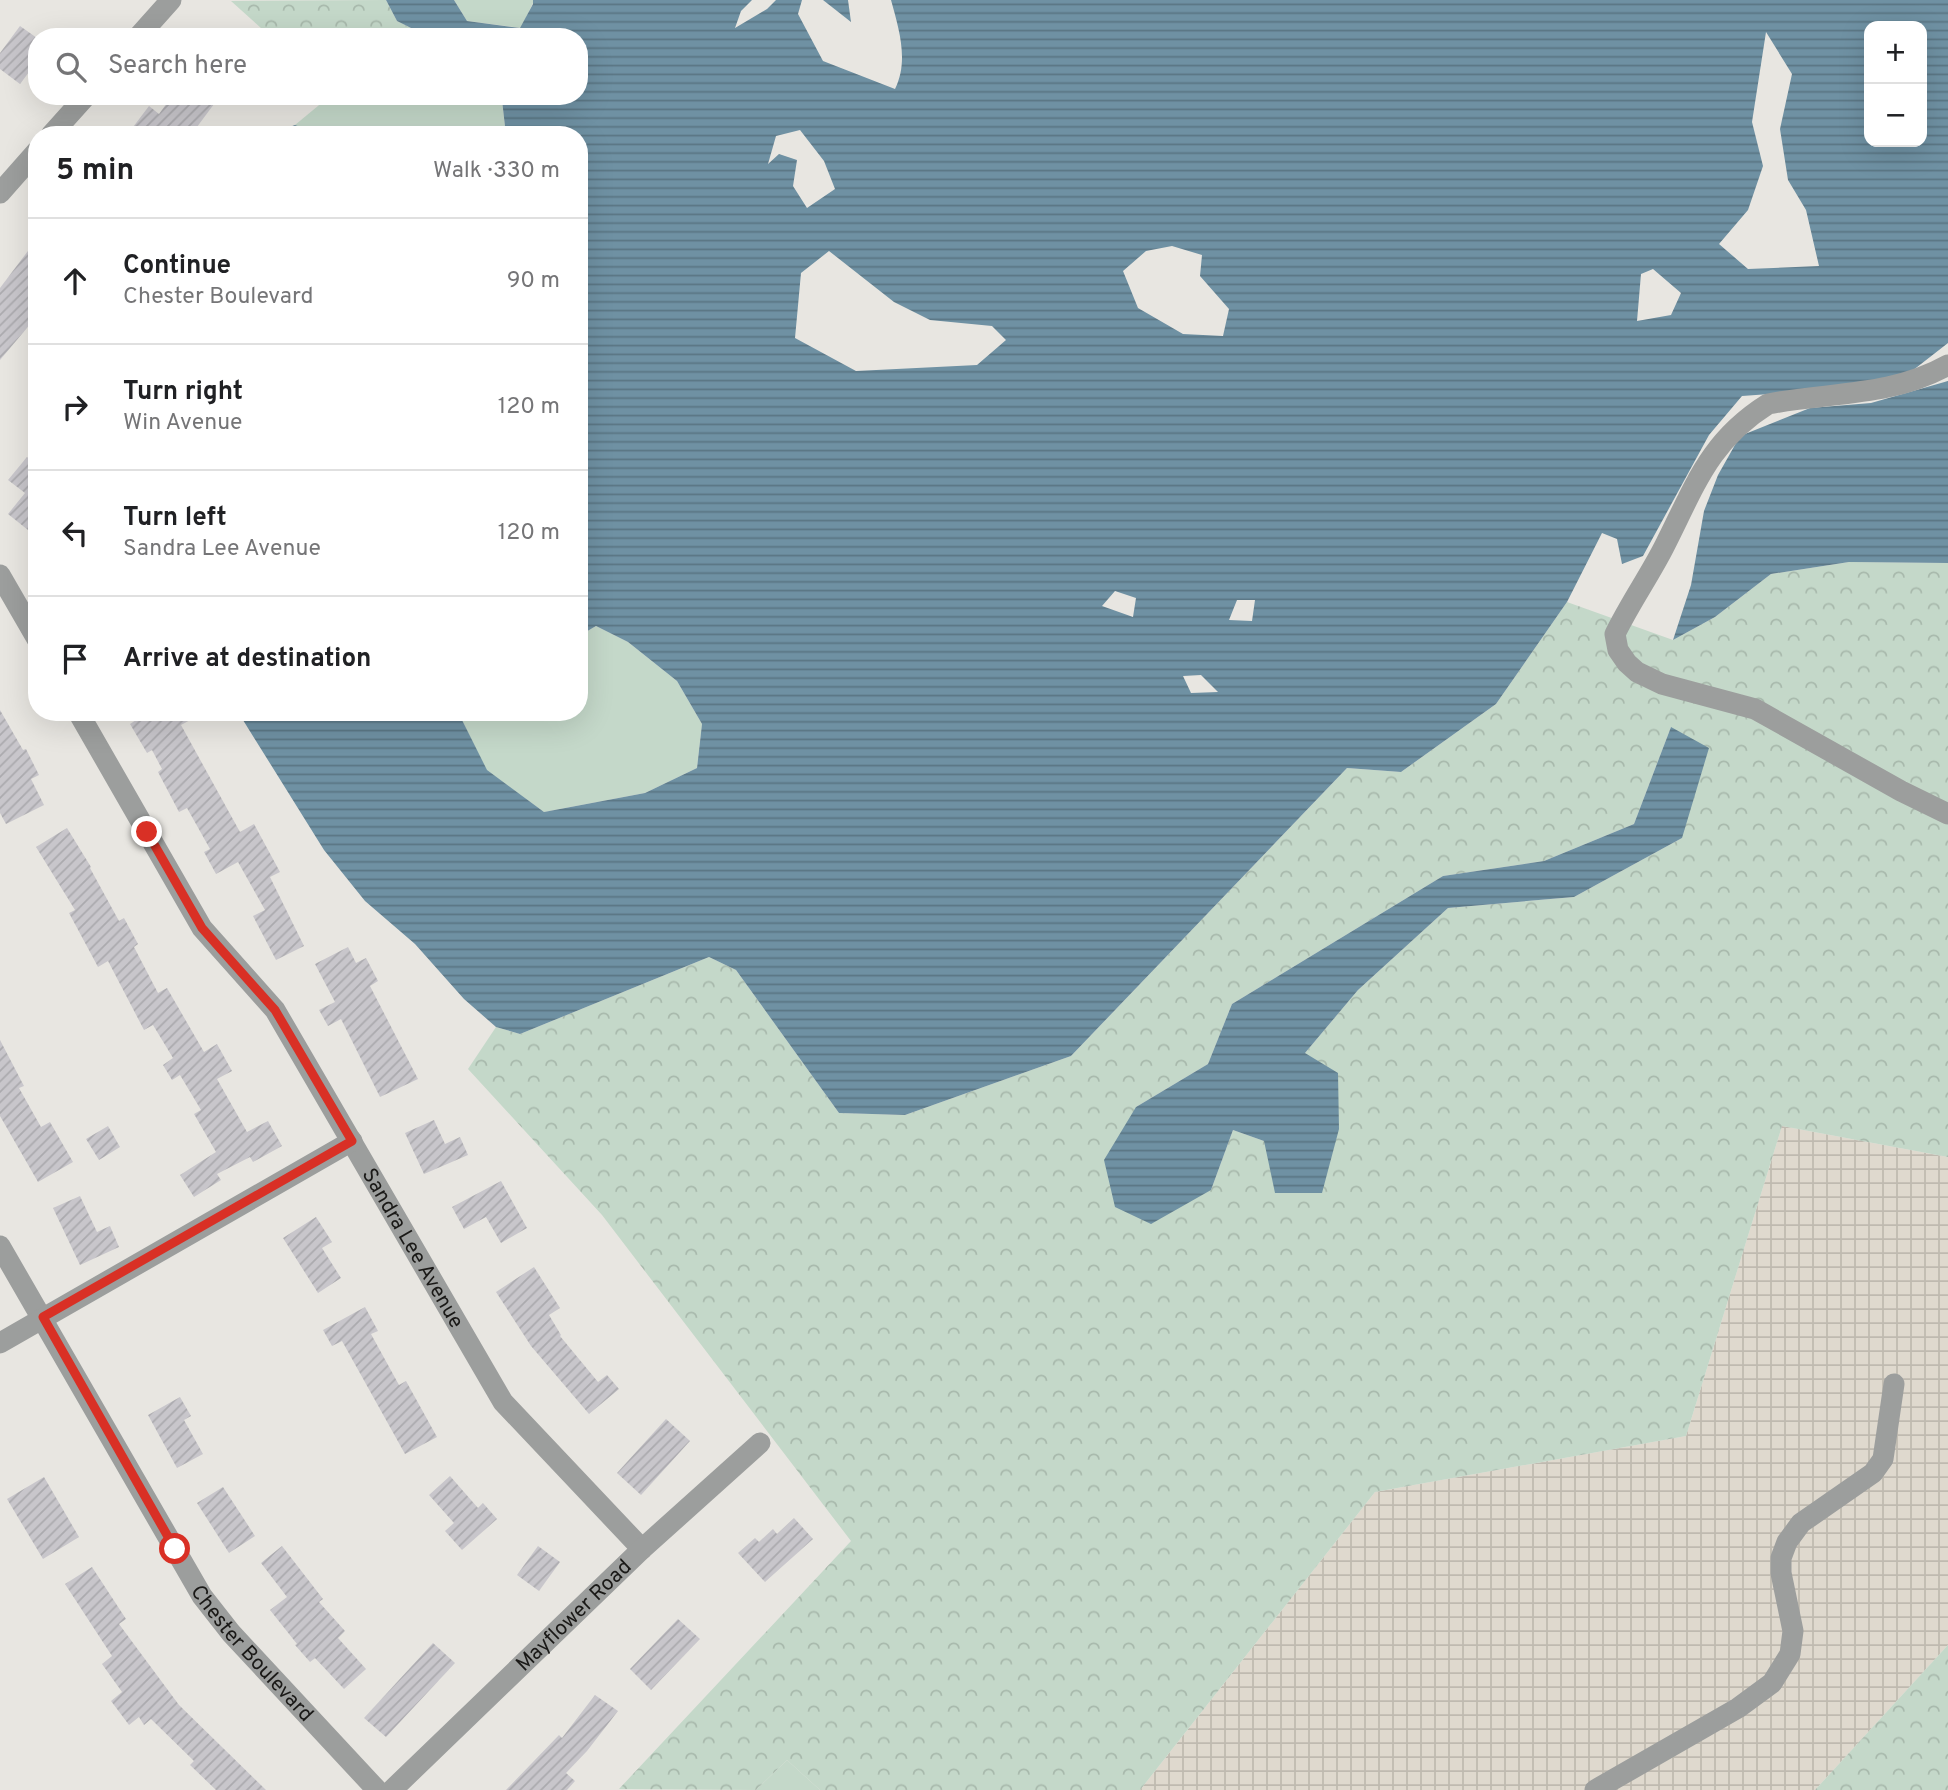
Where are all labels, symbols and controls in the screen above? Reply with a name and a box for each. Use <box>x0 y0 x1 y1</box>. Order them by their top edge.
map controls <box>1864 21 1927 147</box>
button: + <box>1864 21 1927 84</box>
search box <box>28 28 588 105</box>
icon: search <box>52 48 90 86</box>
text: Search here <box>108 50 247 83</box>
button: − <box>1864 84 1927 147</box>
text: 5 min <box>56 153 134 190</box>
text: Walk · 330 m <box>433 157 560 186</box>
text: Continue <box>123 250 231 283</box>
icon: ahead <box>56 262 94 300</box>
text: 90 m <box>507 267 560 296</box>
text: Chester Boulevard <box>123 283 313 312</box>
text: Turn right <box>123 376 243 409</box>
icon: right <box>56 388 94 426</box>
text: 120 m <box>498 393 560 422</box>
text: Win Avenue <box>123 409 242 438</box>
text: Turn left <box>123 502 227 535</box>
icon: left <box>56 514 94 552</box>
text: 120 m <box>498 519 560 548</box>
text: Sandra Lee Avenue <box>123 535 321 564</box>
icon: arrive <box>56 640 94 678</box>
text: Arrive at destination <box>123 643 371 676</box>
route end <box>131 816 162 847</box>
street label: Sandra Lee Avenue <box>355 1164 469 1333</box>
route start <box>159 1533 190 1564</box>
street label: Mayflower Road <box>511 1554 638 1678</box>
street label: Chester Boulevard <box>183 1580 319 1728</box>

